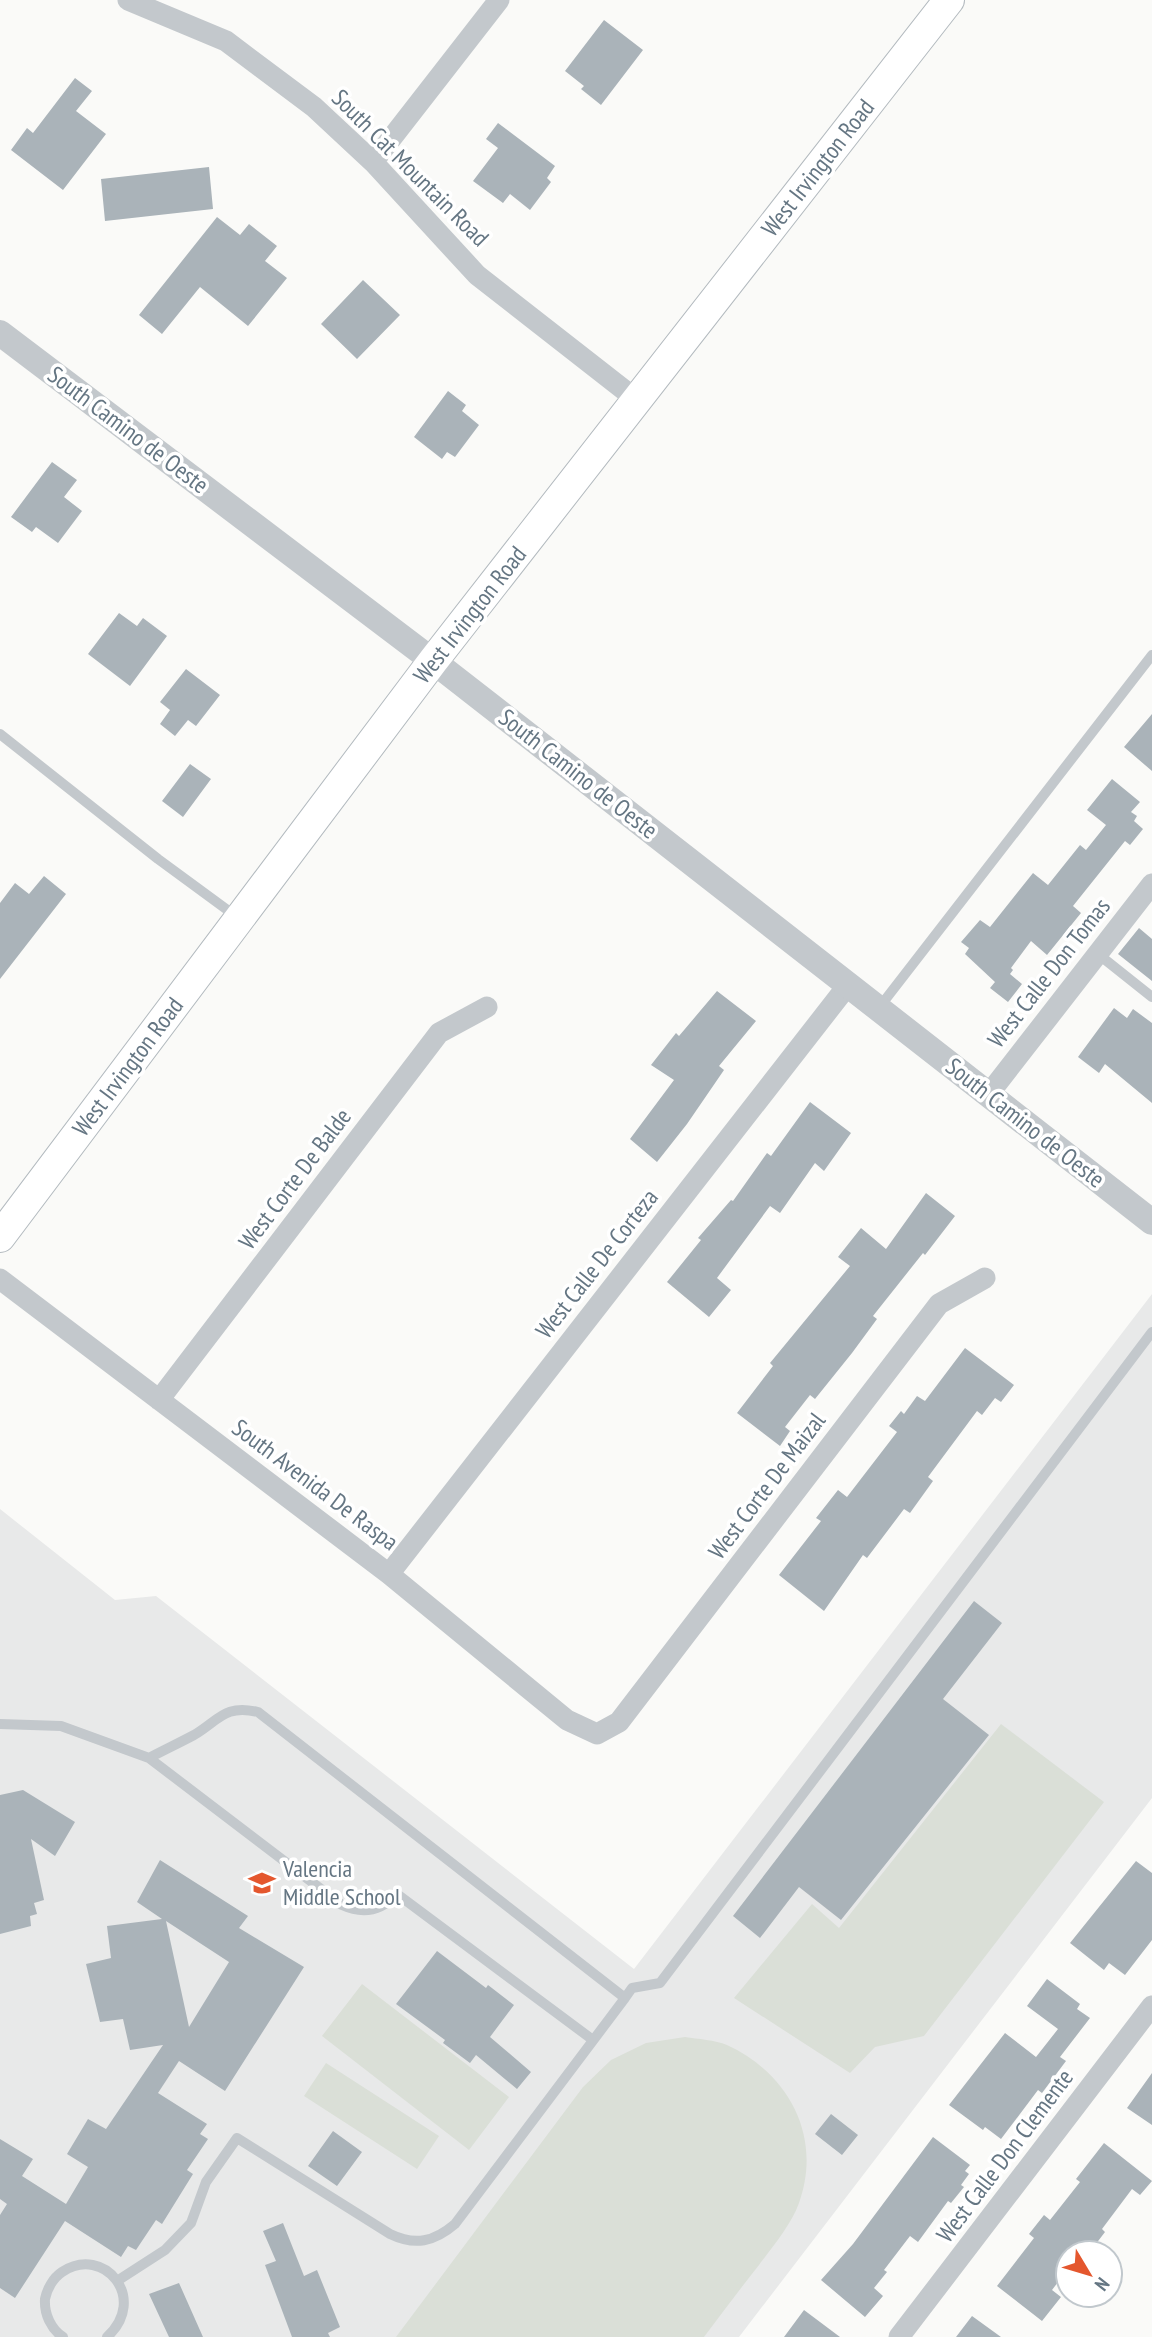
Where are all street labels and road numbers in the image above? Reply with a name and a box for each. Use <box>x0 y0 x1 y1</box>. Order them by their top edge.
street label: South Cat Mountain Road <box>325 82 496 253</box>
street label: West Irvington Road <box>754 93 881 243</box>
street label: South Camino de Oeste <box>42 359 215 500</box>
street label: West Irvington Road <box>406 540 533 690</box>
street label: South Camino de Oeste <box>493 702 664 845</box>
street label: West Calle Don Tomas <box>981 892 1117 1054</box>
street label: West Irvington Road <box>65 991 190 1142</box>
street label: South Camino de Oeste <box>940 1051 1111 1194</box>
street label: West Corte De Balde <box>231 1102 358 1255</box>
street label: West Calle De Corteza <box>529 1183 665 1345</box>
street label: West Corte De Maizal <box>701 1406 832 1565</box>
street label: South Avenida De Raspa <box>226 1412 405 1557</box>
street label: West Calle Don Clemente <box>929 2063 1080 2248</box>

